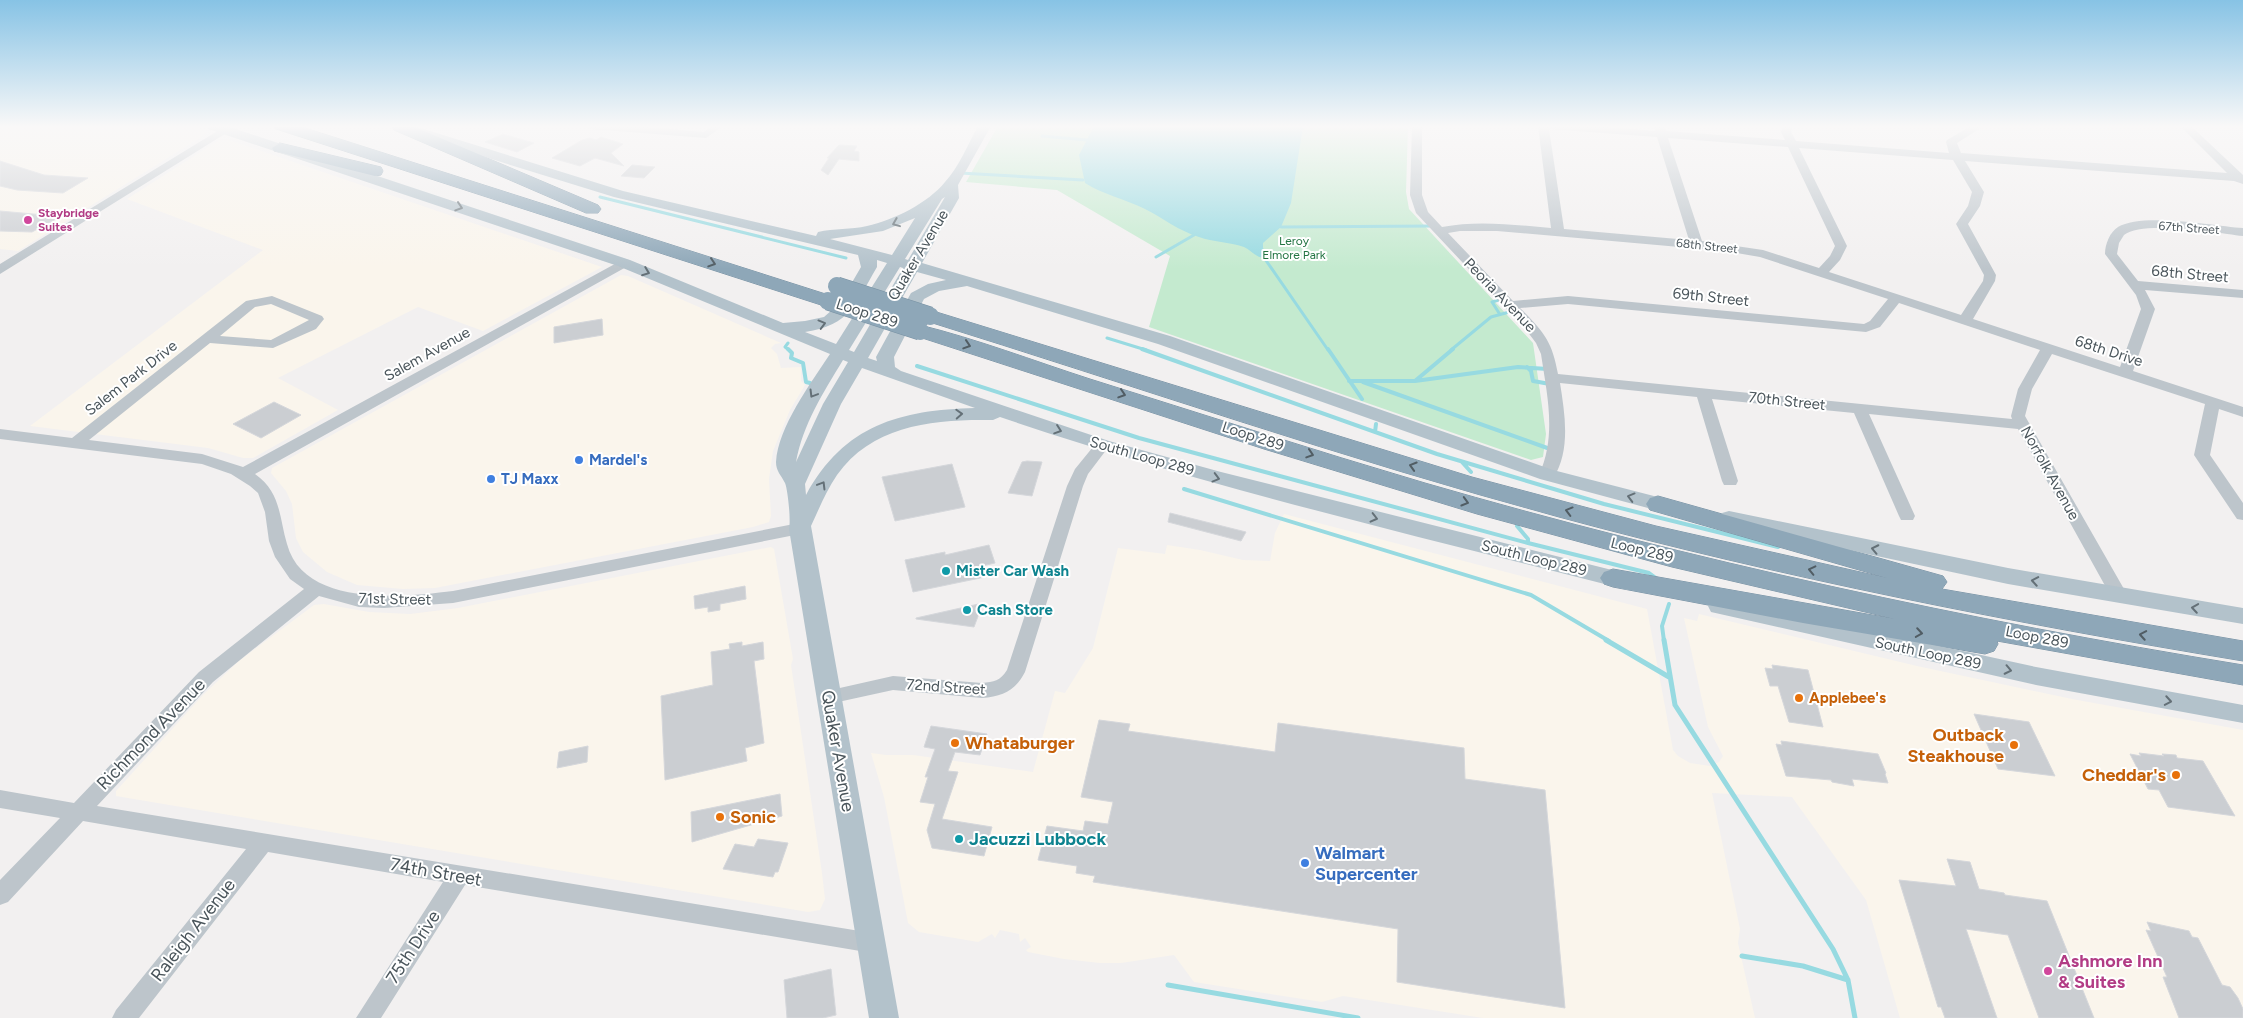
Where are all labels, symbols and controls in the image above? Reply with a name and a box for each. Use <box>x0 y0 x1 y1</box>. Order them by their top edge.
one-way arrow <box>454 201 463 211</box>
place label: Staybridge Suites <box>38 206 99 234</box>
street label: Quaker Avenue <box>884 206 952 304</box>
marker: Staybridge Suites <box>22 214 34 226</box>
one-way arrow <box>892 216 901 227</box>
street label: 67th Street <box>2158 219 2220 237</box>
park label: Leroy Elmore Park <box>1262 234 1326 262</box>
street label: 68th Street <box>1675 236 1739 256</box>
street label: Peoria Avenue <box>1460 254 1540 336</box>
one-way arrow <box>707 258 715 268</box>
street label: 68th Street <box>2151 262 2230 286</box>
one-way arrow <box>641 265 650 276</box>
street label: 69th Street <box>1672 284 1750 310</box>
street label: Loop 289 <box>834 295 900 331</box>
one-way arrow <box>818 319 826 330</box>
street label: Salem Avenue <box>381 323 473 385</box>
street label: 68th Drive <box>2073 332 2145 370</box>
street label: Salem Park Drive <box>81 337 181 419</box>
one-way arrow <box>962 340 971 350</box>
street label: 70th Street <box>1748 388 1827 414</box>
one-way arrow <box>810 389 820 398</box>
one-way arrow <box>1117 389 1126 399</box>
one-way arrow <box>955 409 963 420</box>
street label: Loop 289 <box>1220 418 1286 454</box>
street label: Norfolk Avenue <box>2017 423 2083 523</box>
one-way arrow <box>1053 424 1061 434</box>
street label: South Loop 289 <box>1088 432 1196 480</box>
one-way arrow <box>1305 448 1314 458</box>
place label: Mardel's <box>589 451 647 469</box>
marker: Mardel's <box>573 454 585 466</box>
one-way arrow <box>1409 462 1418 472</box>
place label: TJ Maxx <box>501 470 559 488</box>
one-way arrow <box>1212 472 1221 483</box>
marker: TJ Maxx <box>485 473 497 485</box>
one-way arrow <box>816 482 826 491</box>
one-way arrow <box>1627 493 1635 503</box>
one-way arrow <box>1461 496 1469 506</box>
one-way arrow <box>1566 506 1574 516</box>
one-way arrow <box>1369 512 1378 523</box>
street label: Loop 289 <box>1609 534 1675 566</box>
street label: South Loop 289 <box>1479 536 1589 580</box>
one-way arrow <box>1871 544 1880 554</box>
place label: Mister Car Wash <box>956 562 1069 580</box>
marker: Mister Car Wash <box>940 565 952 577</box>
one-way arrow <box>1807 565 1816 576</box>
one-way arrow <box>2030 576 2039 586</box>
street label: 71st Street <box>359 589 432 609</box>
place label: Cash Store <box>977 601 1053 619</box>
marker: Cash Store <box>961 604 973 616</box>
one-way arrow <box>2190 604 2199 614</box>
street label: Loop 289 <box>2004 622 2070 652</box>
one-way arrow <box>1916 627 1924 638</box>
one-way arrow <box>2139 631 2147 641</box>
street label: South Loop 289 <box>1873 633 1983 673</box>
one-way arrow <box>2004 664 2012 675</box>
street label: Richmond Avenue <box>92 673 210 794</box>
street label: 72nd Street <box>906 675 987 699</box>
street label: Quaker Avenue <box>816 689 860 814</box>
place label: Applebee's <box>1809 689 1886 707</box>
marker: Applebee's <box>1793 692 1805 704</box>
one-way arrow <box>2163 695 2172 705</box>
place label: Outback Steakhouse <box>1907 724 2004 767</box>
place label: Whataburger <box>965 732 1075 754</box>
marker: Whataburger <box>949 737 961 749</box>
marker: Outback Steakhouse <box>2008 739 2020 751</box>
place label: Cheddar's <box>2082 764 2167 786</box>
marker: Cheddar's <box>2170 769 2182 781</box>
place label: Sonic <box>730 806 776 828</box>
marker: Sonic <box>714 811 726 823</box>
place label: Jacuzzi Lubbock <box>969 828 1106 850</box>
marker: Jacuzzi Lubbock <box>953 833 965 845</box>
place label: Walmart Supercenter <box>1315 842 1418 885</box>
street label: 74th Street <box>389 853 484 891</box>
marker: Walmart Supercenter <box>1299 857 1311 869</box>
street label: Raleigh Avenue <box>146 874 240 986</box>
street label: 75th Drive <box>381 906 445 988</box>
place label: Ashmore Inn & Suites <box>2058 950 2162 993</box>
marker: Ashmore Inn & Suites <box>2042 965 2054 977</box>

